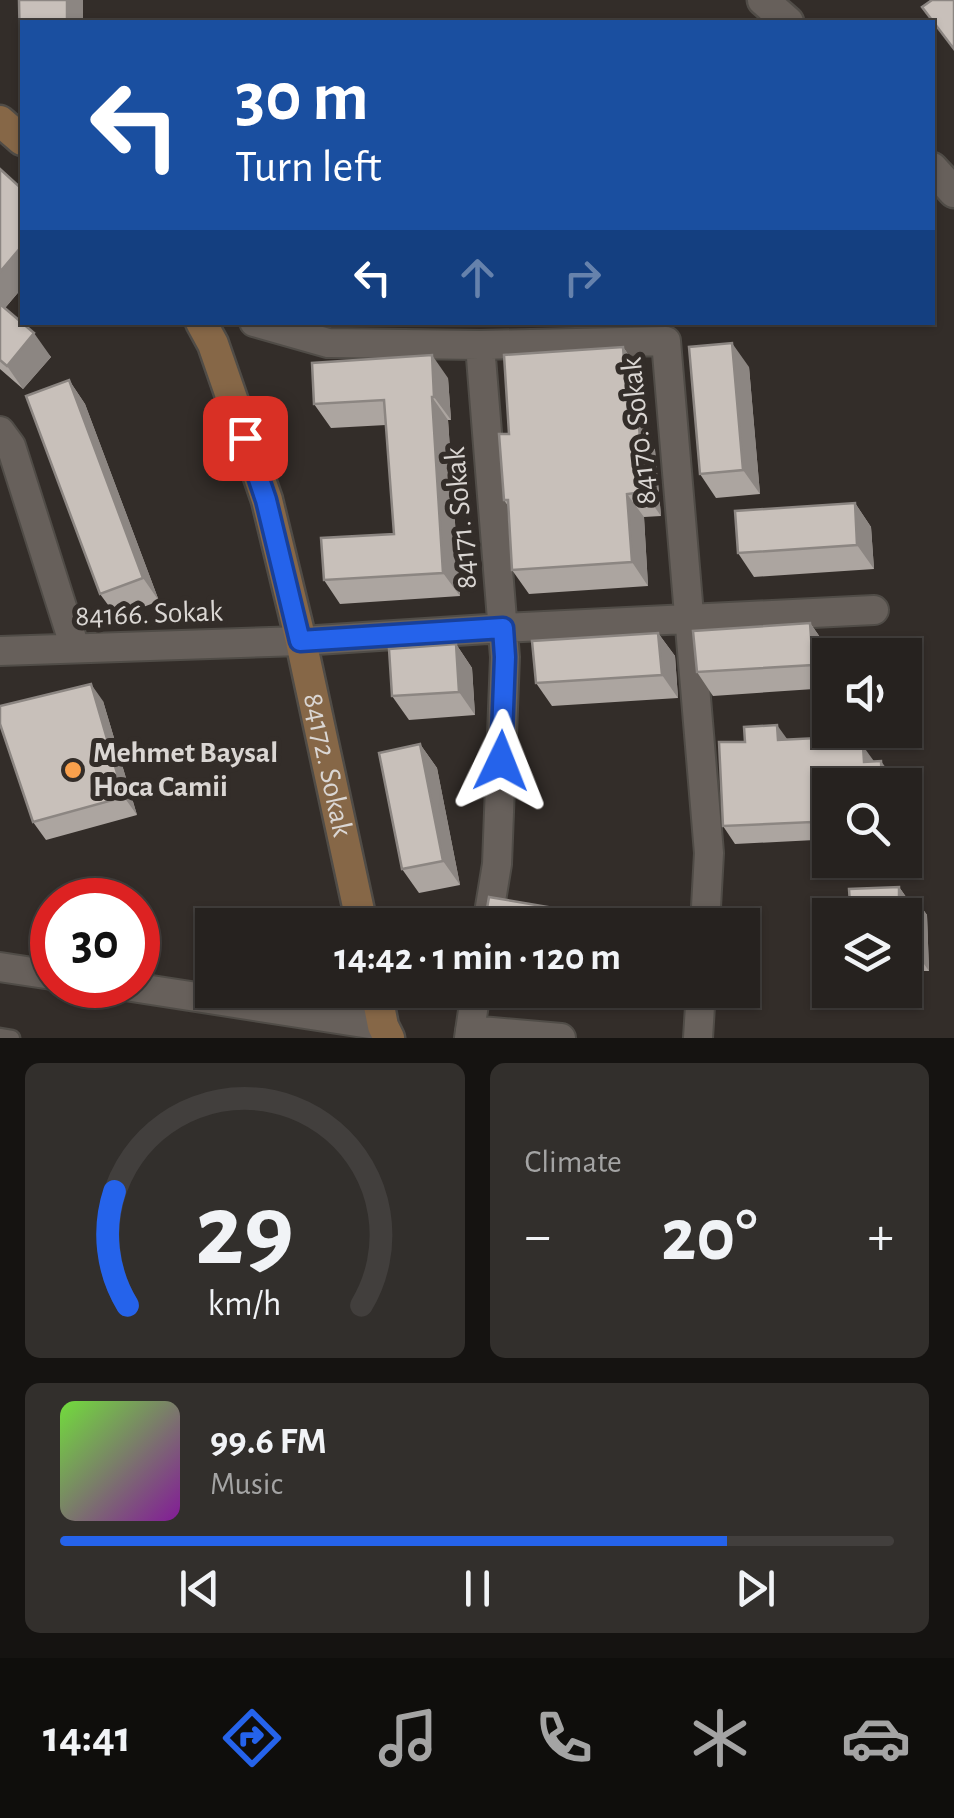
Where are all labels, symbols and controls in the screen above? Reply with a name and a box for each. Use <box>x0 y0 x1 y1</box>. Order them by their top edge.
icon: left <box>70 60 200 190</box>
text: 30 m <box>235 63 369 133</box>
text: Turn left <box>235 145 382 190</box>
icon: left <box>345 250 400 305</box>
icon: ahead <box>450 250 505 305</box>
icon: right <box>555 250 610 305</box>
street label: 84170. Sokak <box>616 356 662 506</box>
pin <box>203 396 288 481</box>
icon: arrive <box>218 411 273 466</box>
street label: 84171. Sokak <box>440 445 482 590</box>
street label: 84166. Sokak <box>75 596 224 632</box>
map controls <box>812 638 922 1008</box>
button: sound <box>812 638 922 748</box>
street label: 84172. Sokak <box>298 690 358 840</box>
position arrow <box>449 709 553 813</box>
place label: Mehmet Baysal Hoca Camii <box>93 738 278 802</box>
marker: Mehmet Baysal Hoca Camii <box>62 759 84 781</box>
button: search <box>812 768 922 878</box>
speed limit sign: 30 <box>30 878 160 1008</box>
button: layers <box>812 898 922 1008</box>
text: 14:42 · 1 min · 120 m <box>334 939 621 977</box>
text: Climate <box>525 1146 622 1178</box>
text: 29 <box>195 1180 294 1284</box>
text: 20° <box>661 1199 757 1274</box>
text: − <box>525 1209 551 1264</box>
text: + <box>868 1209 894 1264</box>
text: km/h <box>208 1286 282 1322</box>
text: 99.6 FM <box>210 1423 327 1461</box>
text: Music <box>210 1468 283 1500</box>
icon: previous <box>172 1561 227 1616</box>
icon: pause <box>450 1561 505 1616</box>
icon: next <box>728 1561 783 1616</box>
icon: directions <box>217 1703 287 1773</box>
icon: music <box>373 1703 443 1773</box>
icon: phone <box>529 1703 599 1773</box>
icon: climate <box>685 1703 755 1773</box>
icon: car <box>841 1703 911 1773</box>
text: 14:41 <box>43 1715 131 1760</box>

